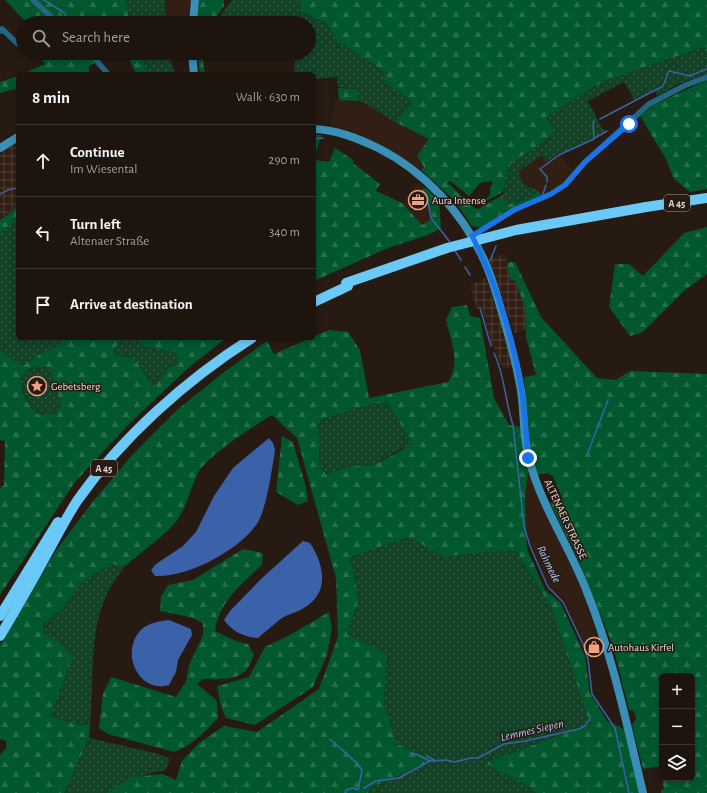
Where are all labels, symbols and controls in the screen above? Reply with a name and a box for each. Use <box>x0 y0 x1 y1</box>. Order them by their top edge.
search box <box>16 16 316 60</box>
icon: search <box>30 27 52 49</box>
text: Search here <box>62 30 130 45</box>
text: 8 min <box>32 89 70 106</box>
text: Walk · 630 m <box>236 91 300 104</box>
route start <box>620 115 638 133</box>
text: Continue <box>70 145 125 160</box>
icon: ahead <box>32 150 54 172</box>
text: 290 m <box>269 154 300 167</box>
text: Im Wiesental <box>70 163 138 176</box>
office icon: Aura Intense <box>407 189 429 211</box>
place label: Aura Intense <box>432 195 486 206</box>
road number: A 45 <box>664 195 690 211</box>
text: Turn left <box>70 217 121 232</box>
icon: left <box>32 222 54 244</box>
text: 340 m <box>269 226 300 239</box>
text: Altenaer Straße <box>70 235 149 248</box>
icon: arrive <box>32 294 54 316</box>
text: Arrive at destination <box>70 297 193 312</box>
place icon: Gebetsberg <box>26 375 48 397</box>
place label: Gebetsberg <box>51 381 101 392</box>
route end <box>519 449 537 467</box>
road number: A 45 <box>91 460 117 476</box>
street label: ALTENAER STRASSE <box>542 478 589 561</box>
water label: Rahmede <box>535 543 563 585</box>
shop icon: Autohaus Kirfel <box>583 636 605 658</box>
place label: Autohaus Kirfel <box>608 642 674 653</box>
map controls <box>659 673 695 781</box>
button: + <box>659 673 695 709</box>
button: − <box>659 709 695 745</box>
water label: Lemmes Siepen <box>499 717 565 744</box>
button: layers <box>659 745 695 781</box>

